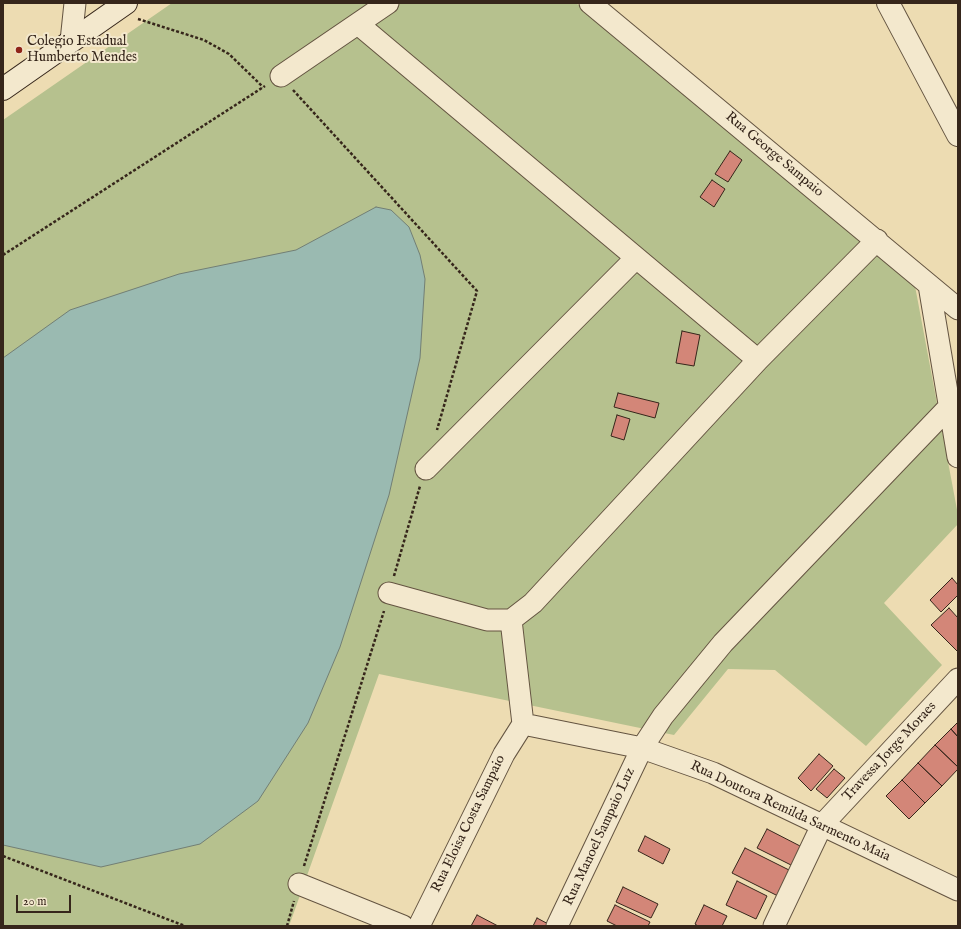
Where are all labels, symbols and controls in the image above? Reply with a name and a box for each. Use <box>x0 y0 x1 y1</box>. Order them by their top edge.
place label: Colegio Estadual Humberto Mendes <box>27 34 137 66</box>
marker: Colegio Estadual Humberto Mendes <box>14 45 24 55</box>
street label: Rua George Sampaio <box>721 109 827 201</box>
street label: Travessa Jorge Moraes <box>840 699 940 805</box>
street label: Rua Eloisa Costa Sampaio <box>428 752 510 896</box>
street label: Rua Doutora Remilda Sarmento Maia <box>687 758 893 866</box>
street label: Rua Manoel Sampaio Luz <box>561 765 639 909</box>
scale bar <box>18 887 73 913</box>
text: 20 m <box>23 894 46 909</box>

